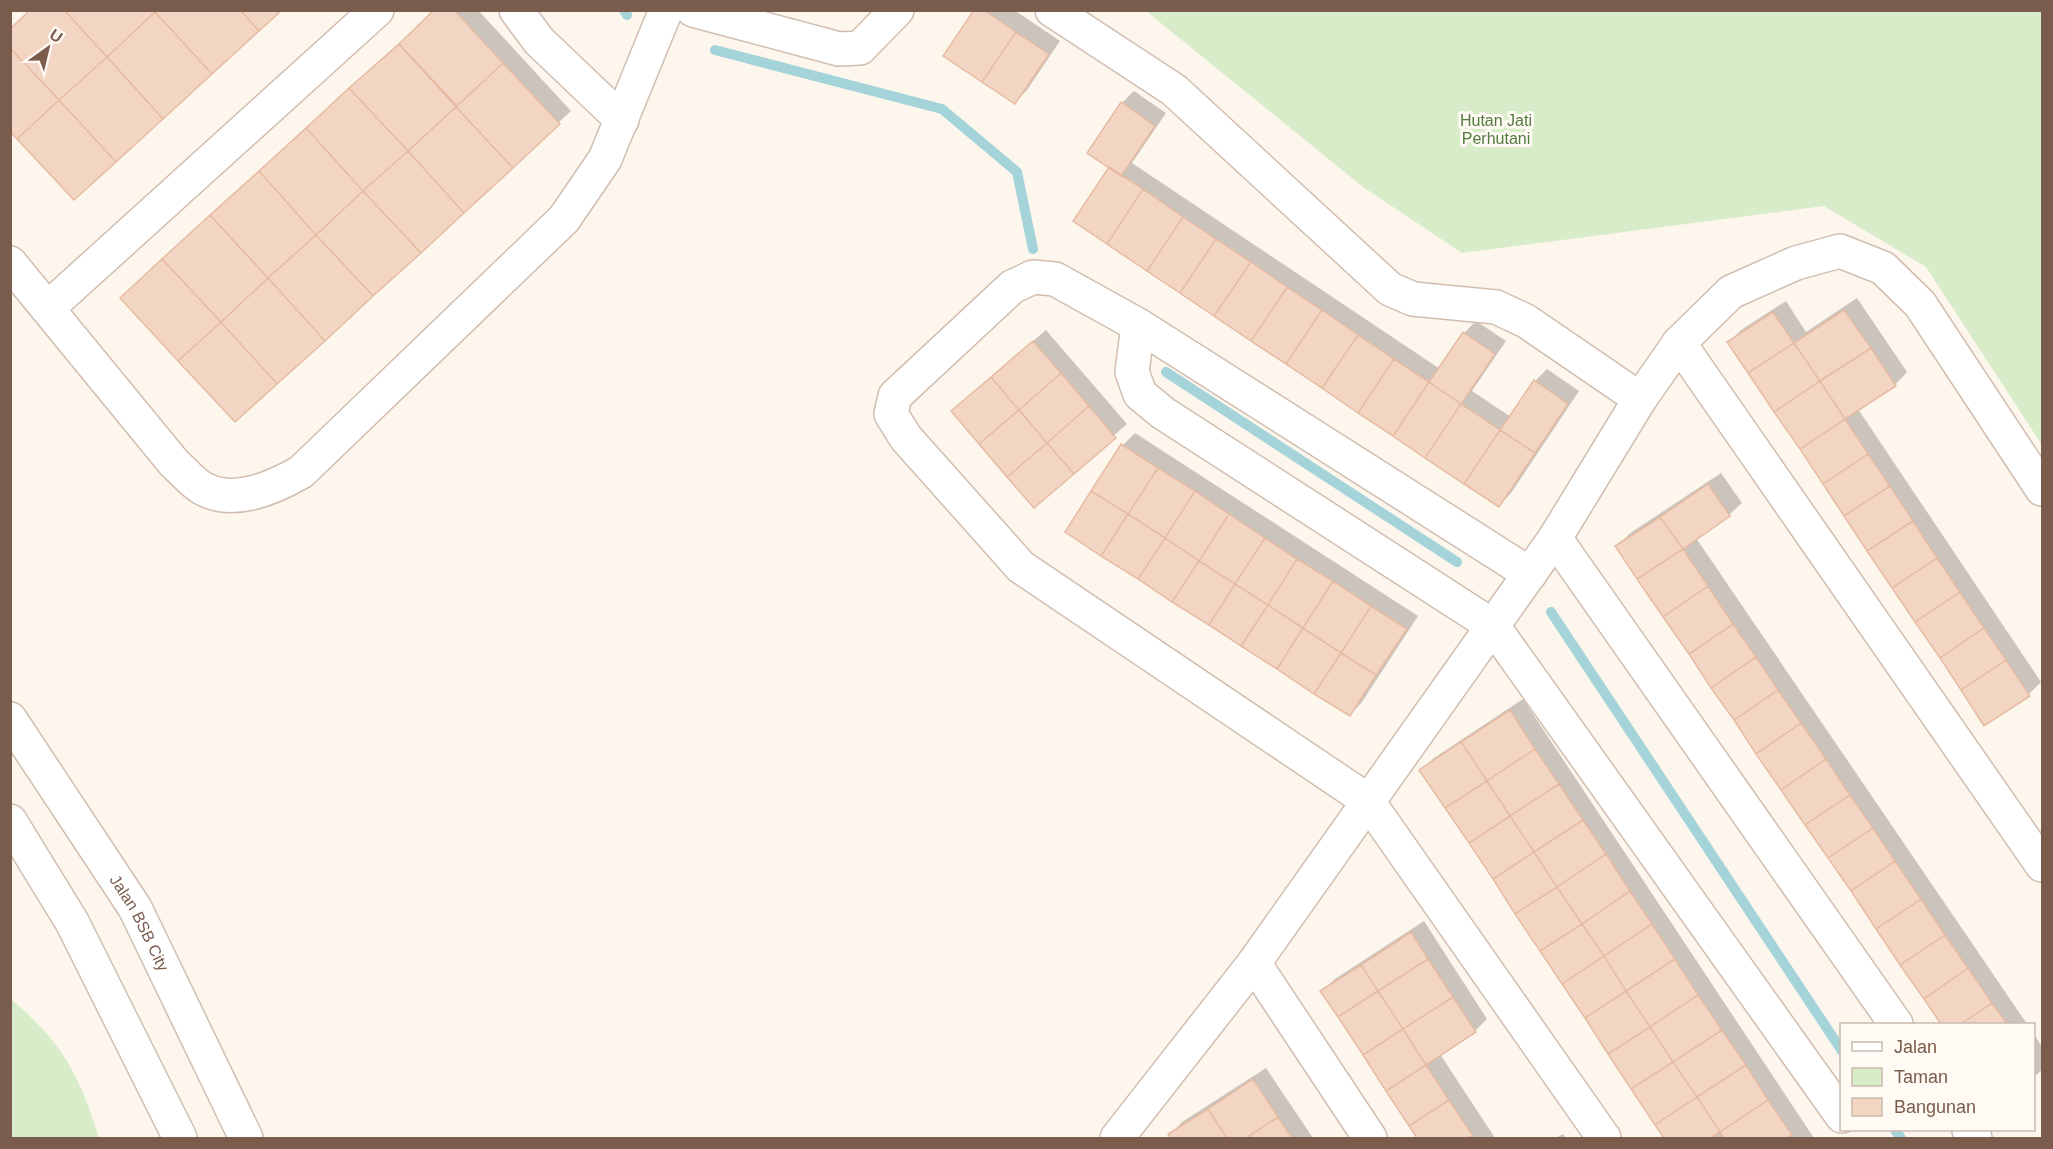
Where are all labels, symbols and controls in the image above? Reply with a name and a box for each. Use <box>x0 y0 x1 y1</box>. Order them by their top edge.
north arrow <box>18 18 78 78</box>
text: U <box>47 26 66 46</box>
park label: Hutan Jati Perhutani <box>1460 112 1532 147</box>
street label: Jalan BSB City <box>107 872 172 974</box>
legend <box>1840 1023 2035 1131</box>
text: Jalan <box>1894 1037 1937 1057</box>
text: Taman <box>1894 1067 1948 1087</box>
text: Bangunan <box>1894 1097 1976 1117</box>

